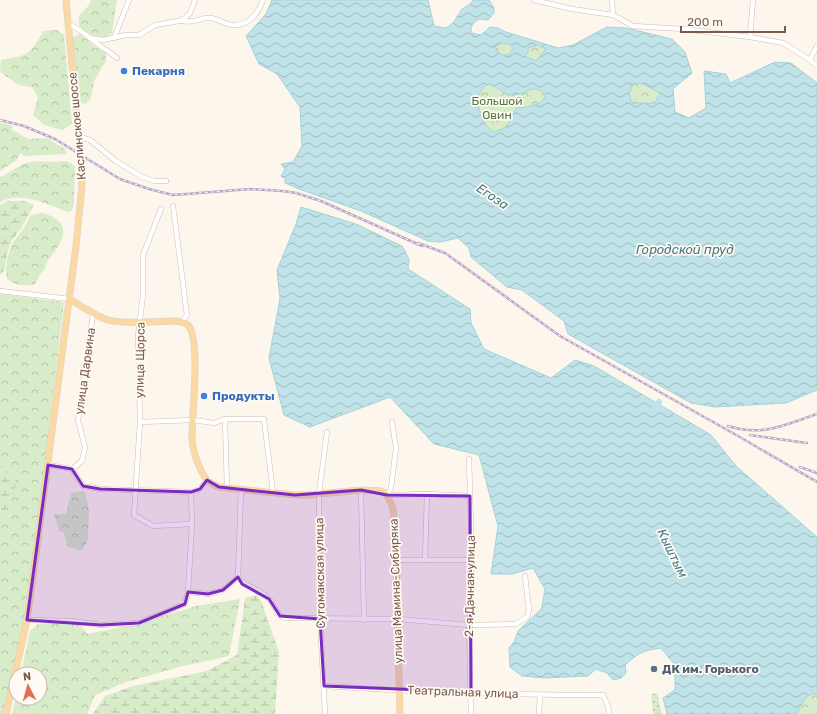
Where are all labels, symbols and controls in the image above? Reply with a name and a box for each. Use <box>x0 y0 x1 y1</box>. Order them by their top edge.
scale bar <box>681 8 785 34</box>
text: 200 m <box>687 15 723 29</box>
place label: Пекарня <box>132 64 185 78</box>
marker: Пекарня <box>119 66 129 76</box>
street label: Каслинское шоссе <box>65 71 89 180</box>
park label: Большой Овин <box>471 94 523 122</box>
water label: Егоза <box>474 180 512 213</box>
water label: Городской пруд <box>636 242 734 257</box>
street label: улица Щорса <box>132 322 148 398</box>
street label: улица Дарвина <box>72 327 98 415</box>
place label: Продукты <box>212 389 275 403</box>
marker: Продукты <box>199 391 209 401</box>
street label: Сугомакская улица <box>312 517 328 629</box>
street label: улица Мамина-Сибиряка <box>386 518 406 664</box>
water label: Кыштым <box>654 526 691 580</box>
street label: 2-я Дачная улица <box>462 535 478 637</box>
place label: ДК им. Горького <box>662 662 759 676</box>
marker: ДК им. Горького <box>649 664 659 674</box>
north arrow <box>8 666 48 706</box>
text: N <box>22 670 32 683</box>
street label: Театральная улица <box>407 683 519 701</box>

